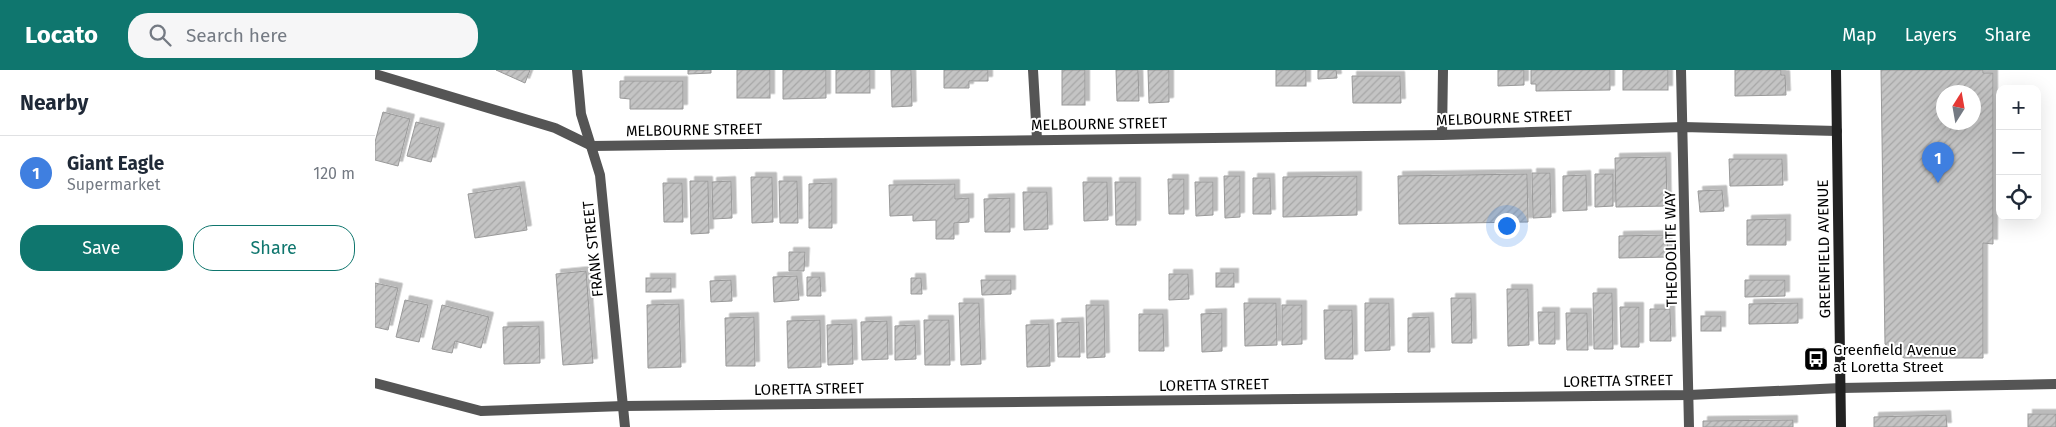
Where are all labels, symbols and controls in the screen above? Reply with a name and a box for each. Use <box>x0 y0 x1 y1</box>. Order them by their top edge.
search box <box>128 13 478 58</box>
text: Locato <box>25 21 98 49</box>
icon: search <box>146 21 174 49</box>
text: Search here <box>186 24 287 47</box>
text: Map <box>1842 24 1877 46</box>
text: Layers <box>1905 24 1957 46</box>
text: Share <box>1985 24 2031 46</box>
north arrow <box>1936 85 1981 130</box>
map controls <box>1996 85 2041 220</box>
button: + <box>1996 85 2041 130</box>
text: Nearby <box>20 90 88 116</box>
street label: MELBOURNE STREET <box>1436 107 1573 129</box>
street label: MELBOURNE STREET <box>1031 114 1168 134</box>
street label: MELBOURNE STREET <box>626 120 763 140</box>
button: − <box>1996 130 2041 175</box>
pin: 1 <box>1922 142 1954 183</box>
text: Giant Eagle <box>67 152 164 175</box>
text: 1 <box>32 164 40 183</box>
text: 120 m <box>313 164 355 183</box>
text: Supermarket <box>67 175 161 194</box>
button: locate <box>1996 175 2041 220</box>
street label: GREENFIELD AVENUE <box>1814 179 1834 319</box>
street label: THEODOLITE WAY <box>1661 190 1681 307</box>
street label: FRANK STREET <box>579 200 607 298</box>
your location <box>1494 213 1520 239</box>
button: Save <box>20 225 183 271</box>
button: Share <box>193 225 355 271</box>
place label: Greenfield Avenue at Loretta Street <box>1833 341 1957 376</box>
bus stop icon: Greenfield Avenue at Loretta Street <box>1803 346 1829 372</box>
street label: LORETTA STREET <box>1563 371 1673 391</box>
street label: LORETTA STREET <box>1159 375 1269 395</box>
street label: LORETTA STREET <box>754 379 864 399</box>

